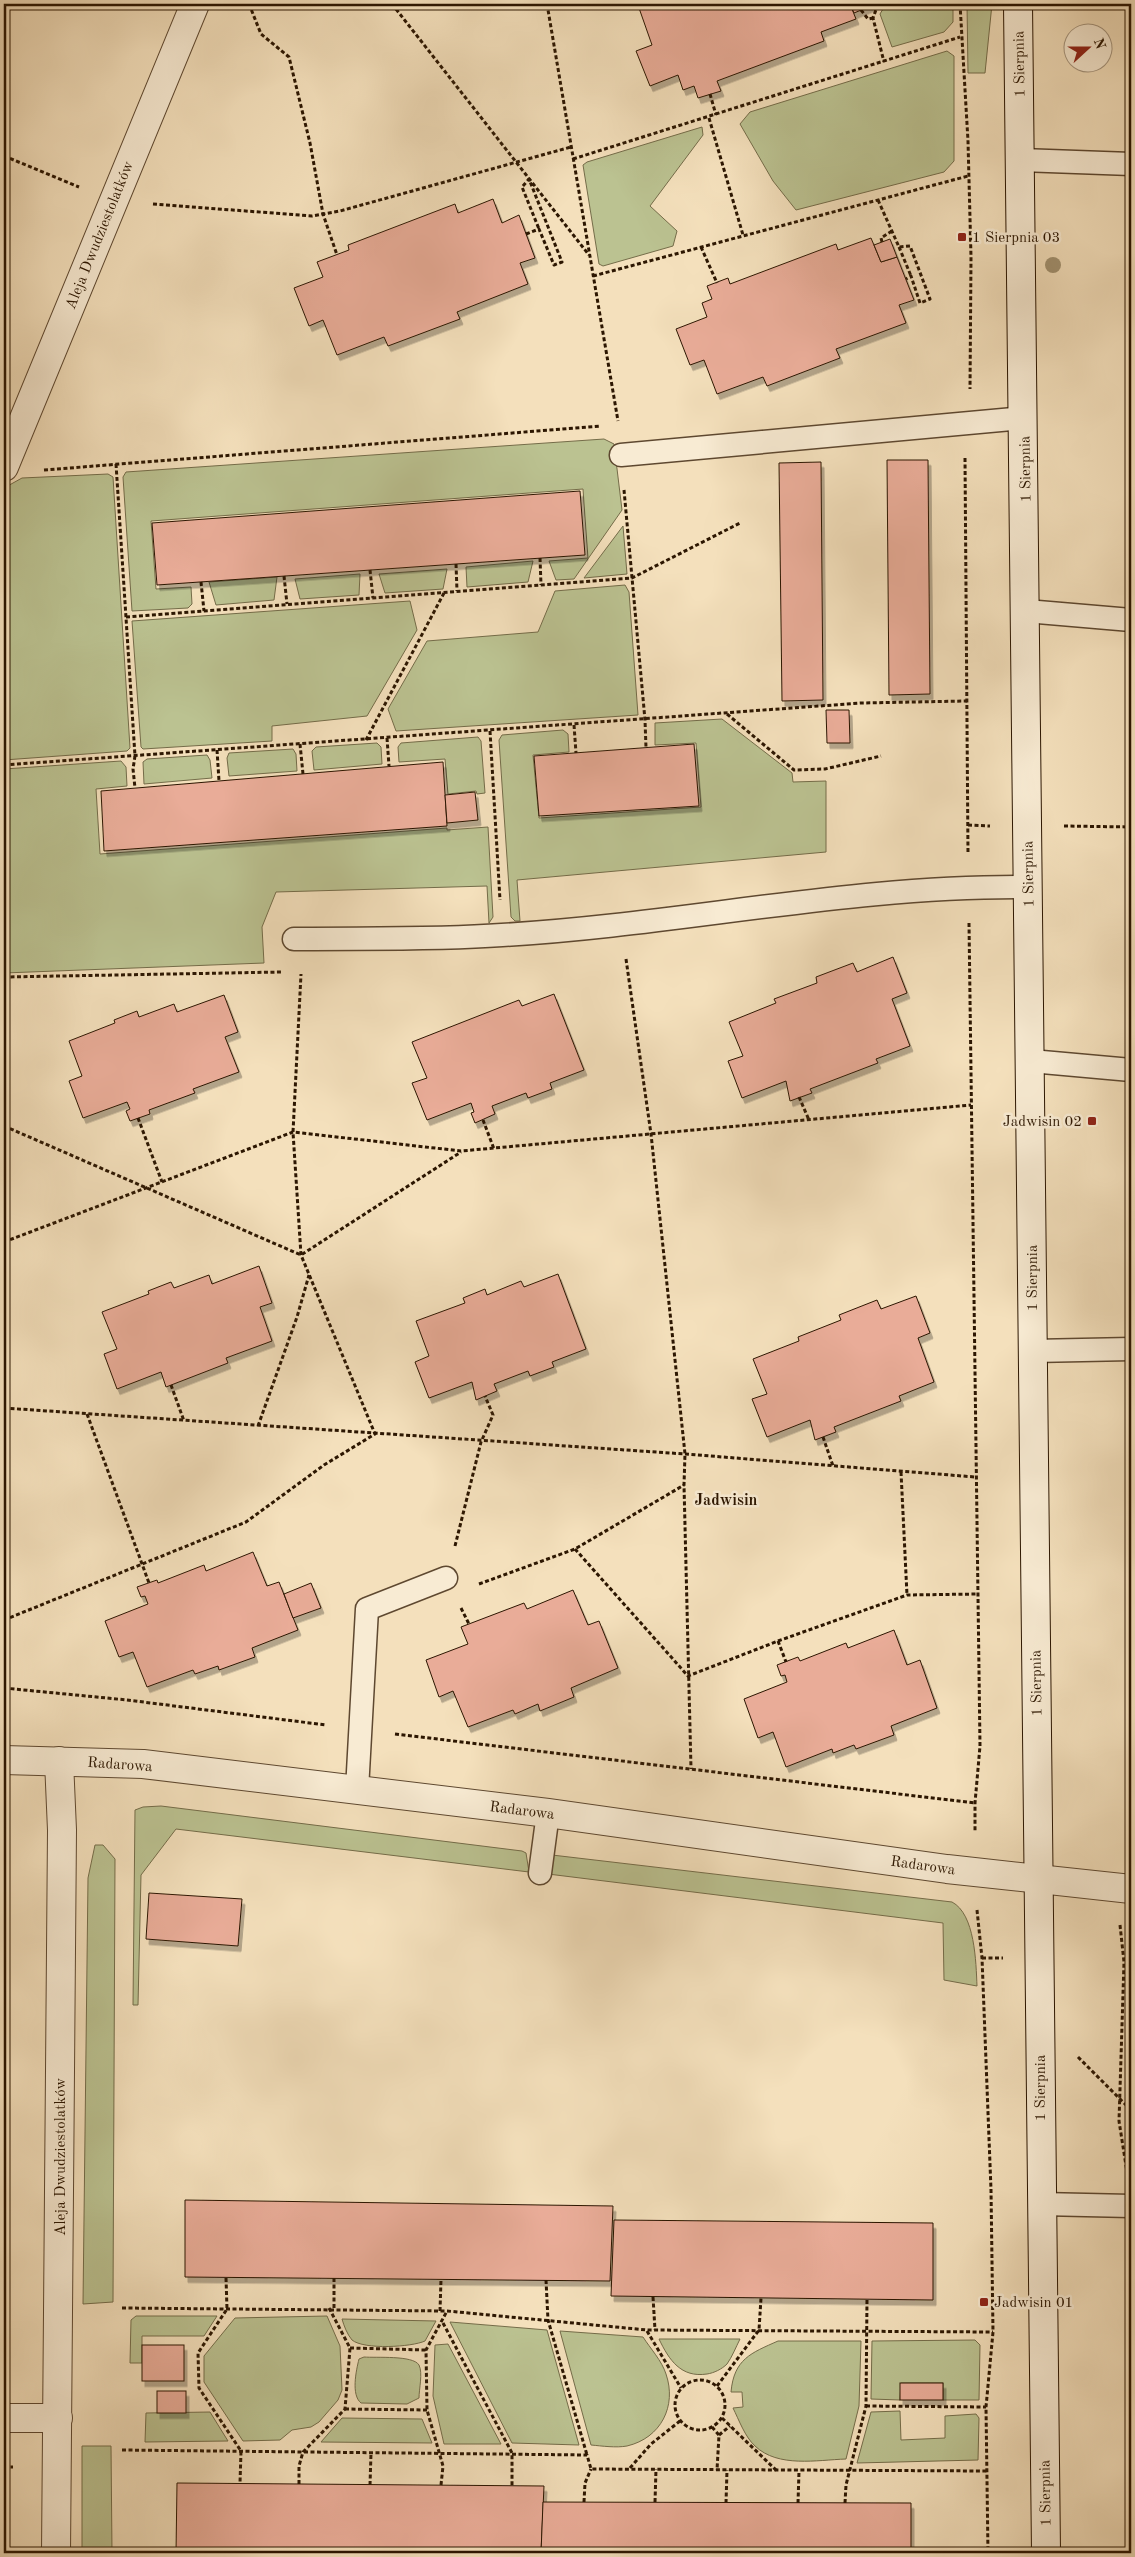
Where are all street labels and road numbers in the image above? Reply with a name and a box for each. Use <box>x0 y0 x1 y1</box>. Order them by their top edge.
street label: 1 Sierpnia <box>1012 30 1029 97</box>
street label: Aleja Dwudziestolatków <box>64 159 137 312</box>
street label: 1 Sierpnia <box>1018 435 1035 502</box>
street label: 1 Sierpnia <box>1021 840 1038 907</box>
street label: 1 Sierpnia <box>1026 1244 1041 1311</box>
street label: 1 Sierpnia <box>1029 1649 1046 1716</box>
street label: Radarowa <box>87 1756 154 1775</box>
street label: Radarowa <box>488 1800 556 1823</box>
street label: Radarowa <box>889 1855 957 1879</box>
street label: 1 Sierpnia <box>1034 2054 1049 2121</box>
street label: Aleja Dwudziestolatków <box>54 2078 69 2236</box>
street label: 1 Sierpnia <box>1038 2459 1055 2526</box>

